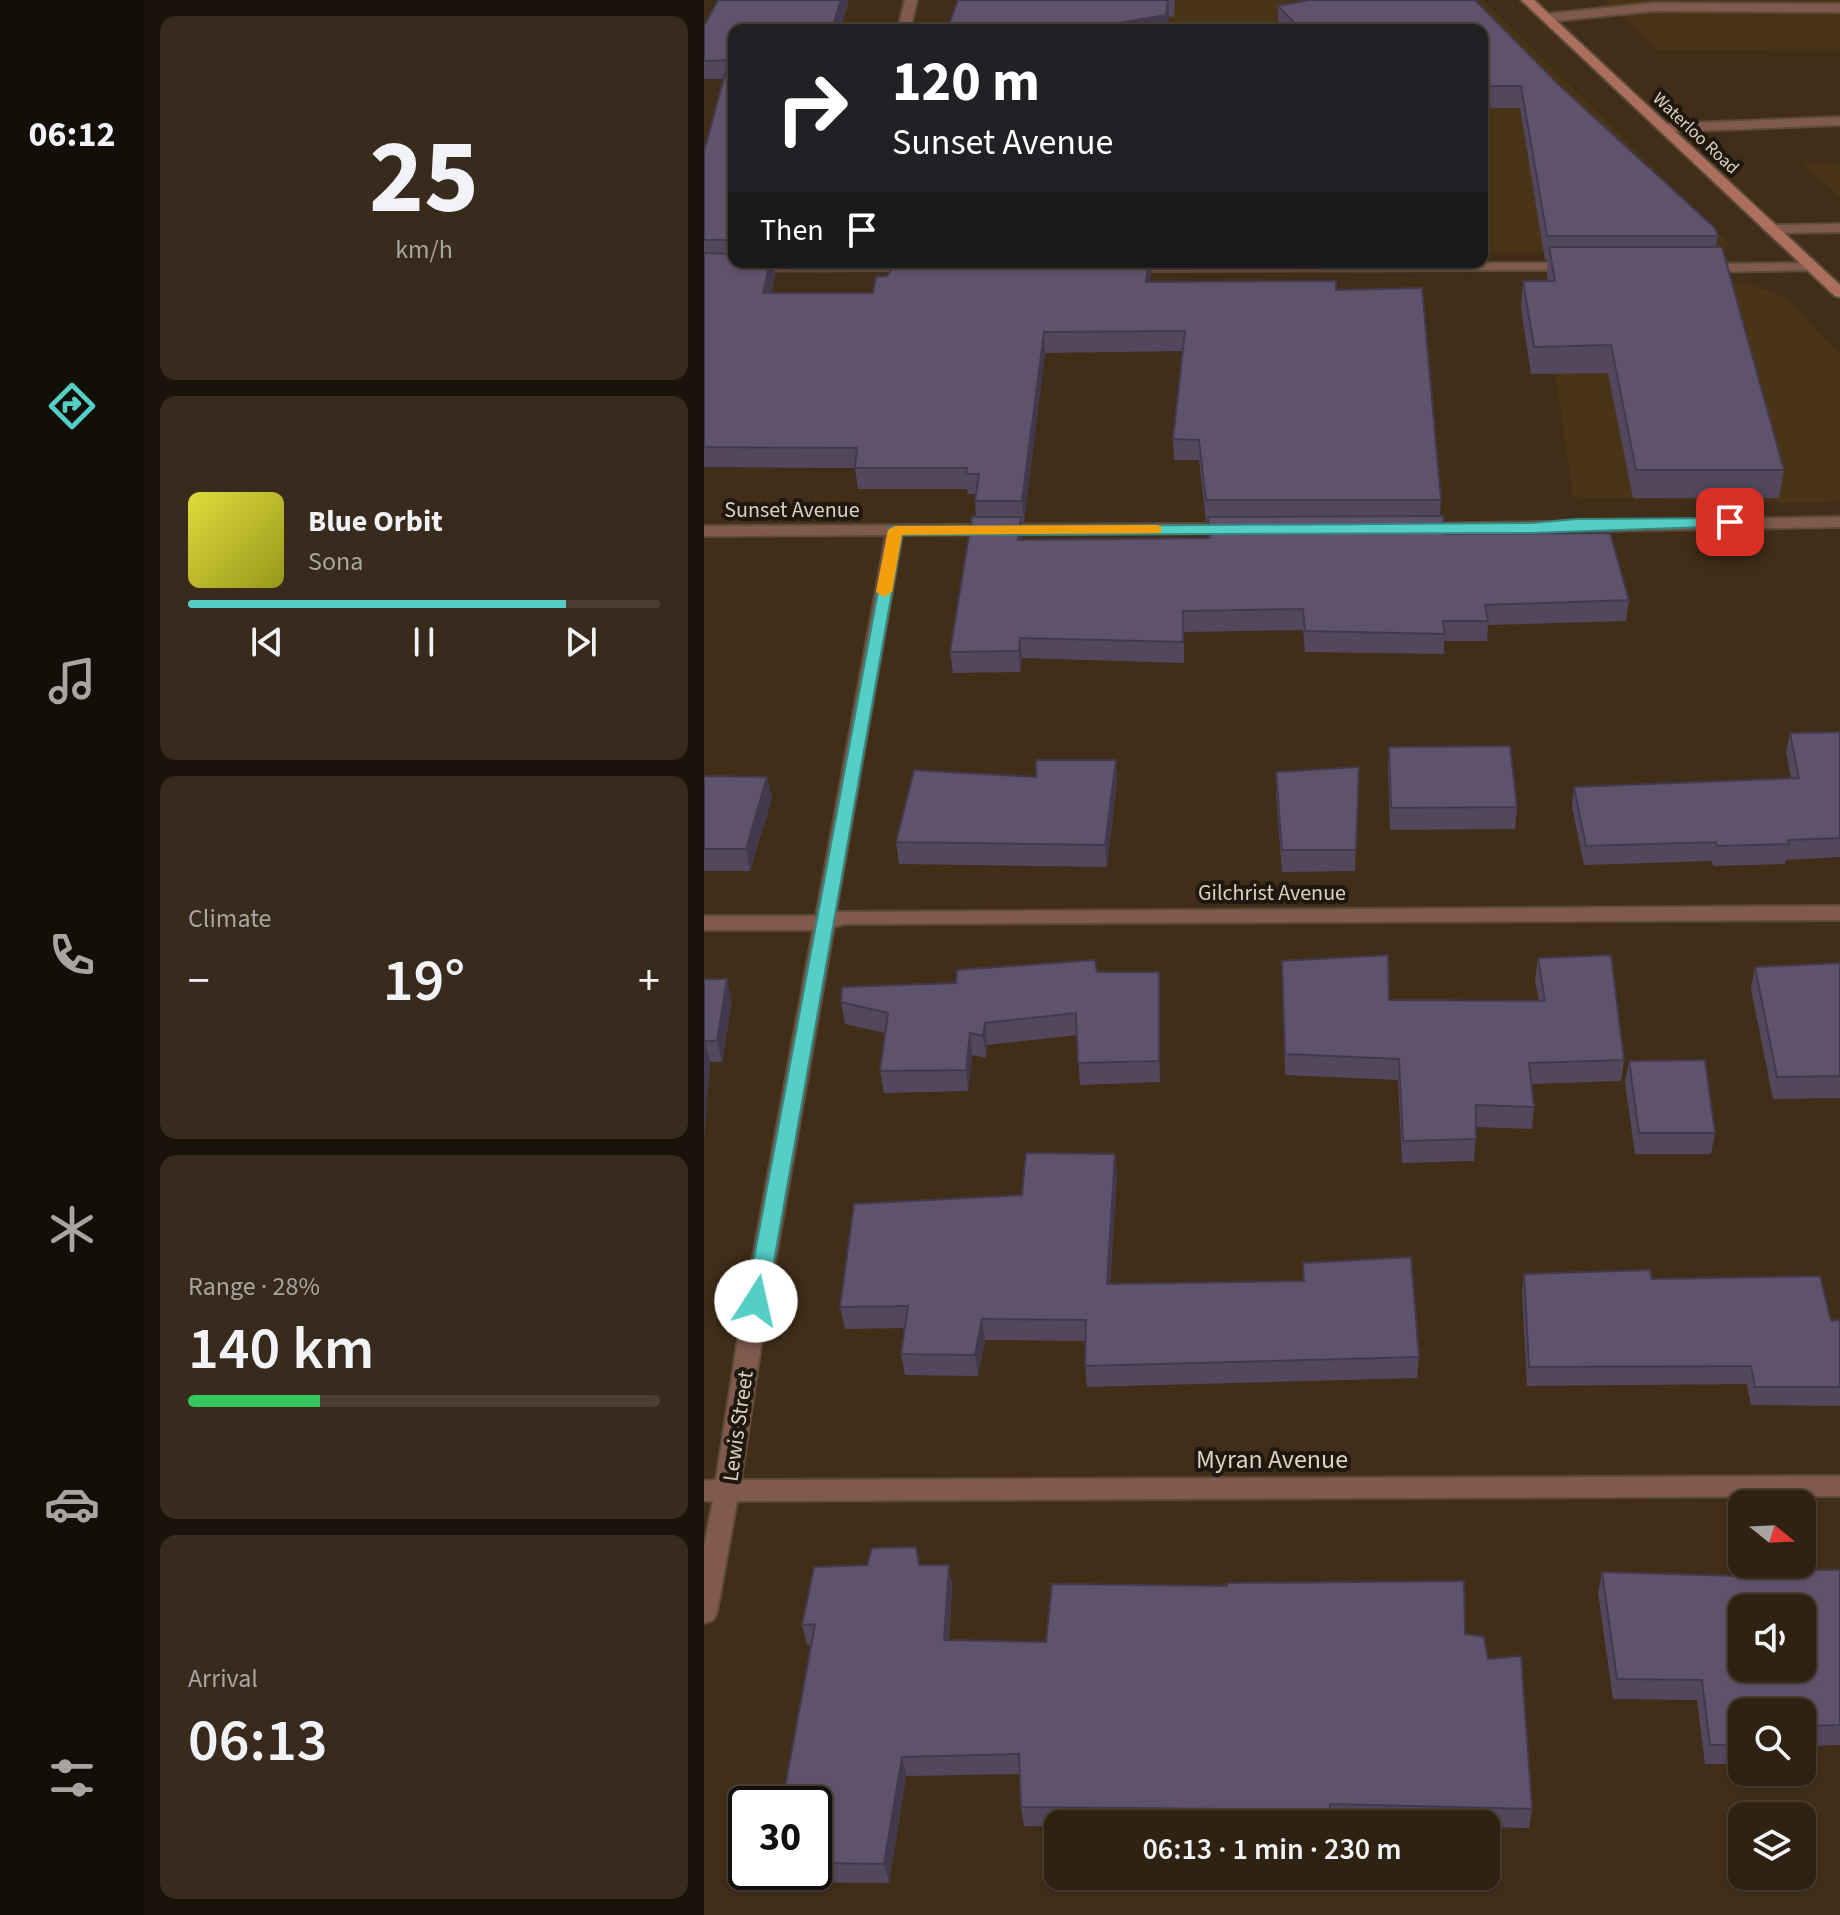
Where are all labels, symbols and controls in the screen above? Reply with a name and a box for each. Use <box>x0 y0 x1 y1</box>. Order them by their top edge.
text: 120 m <box>892 43 1040 122</box>
icon: right <box>760 56 864 160</box>
street label: Waterloo Road <box>1647 87 1744 180</box>
text: 25 <box>369 105 479 253</box>
text: 06:12 <box>29 109 115 160</box>
text: Sunset Avenue <box>892 117 1113 168</box>
icon: arrive <box>840 208 884 252</box>
text: Then <box>760 209 824 252</box>
text: km/h <box>395 231 453 268</box>
icon: directions <box>44 378 100 434</box>
pin <box>1696 488 1764 556</box>
street label: Sunset Avenue <box>724 494 860 526</box>
text: Blue Orbit <box>308 500 443 543</box>
icon: arrive <box>1708 500 1752 544</box>
text: Sona <box>308 543 363 580</box>
icon: previous <box>245 620 289 664</box>
icon: pause <box>402 620 446 664</box>
icon: next <box>559 620 603 664</box>
icon: music <box>44 653 100 709</box>
street label: Gilchrist Avenue <box>1198 877 1346 909</box>
text: Climate <box>188 900 272 937</box>
icon: phone <box>44 927 100 983</box>
text: 19° <box>383 939 465 1024</box>
text: − <box>188 950 210 1013</box>
text: + <box>638 950 660 1013</box>
icon: climate <box>44 1201 100 1257</box>
position arrow <box>714 1259 798 1343</box>
text: Range · 28% <box>188 1268 320 1305</box>
text: 140 km <box>188 1307 374 1392</box>
street label: Lewis Street <box>714 1368 762 1484</box>
street label: Myran Avenue <box>1196 1441 1348 1478</box>
icon: car <box>44 1476 100 1532</box>
north arrow <box>1728 1490 1816 1578</box>
map controls <box>1728 1490 1816 1890</box>
button: sound <box>1728 1594 1816 1682</box>
text: Arrival <box>188 1660 258 1697</box>
button: search <box>1728 1698 1816 1786</box>
text: 06:13 <box>188 1699 328 1784</box>
icon: filters <box>44 1750 100 1806</box>
speed limit sign: 30 <box>728 1786 832 1890</box>
button: layers <box>1728 1802 1816 1890</box>
text: 06:13 · 1 min · 230 m <box>1142 1828 1402 1871</box>

